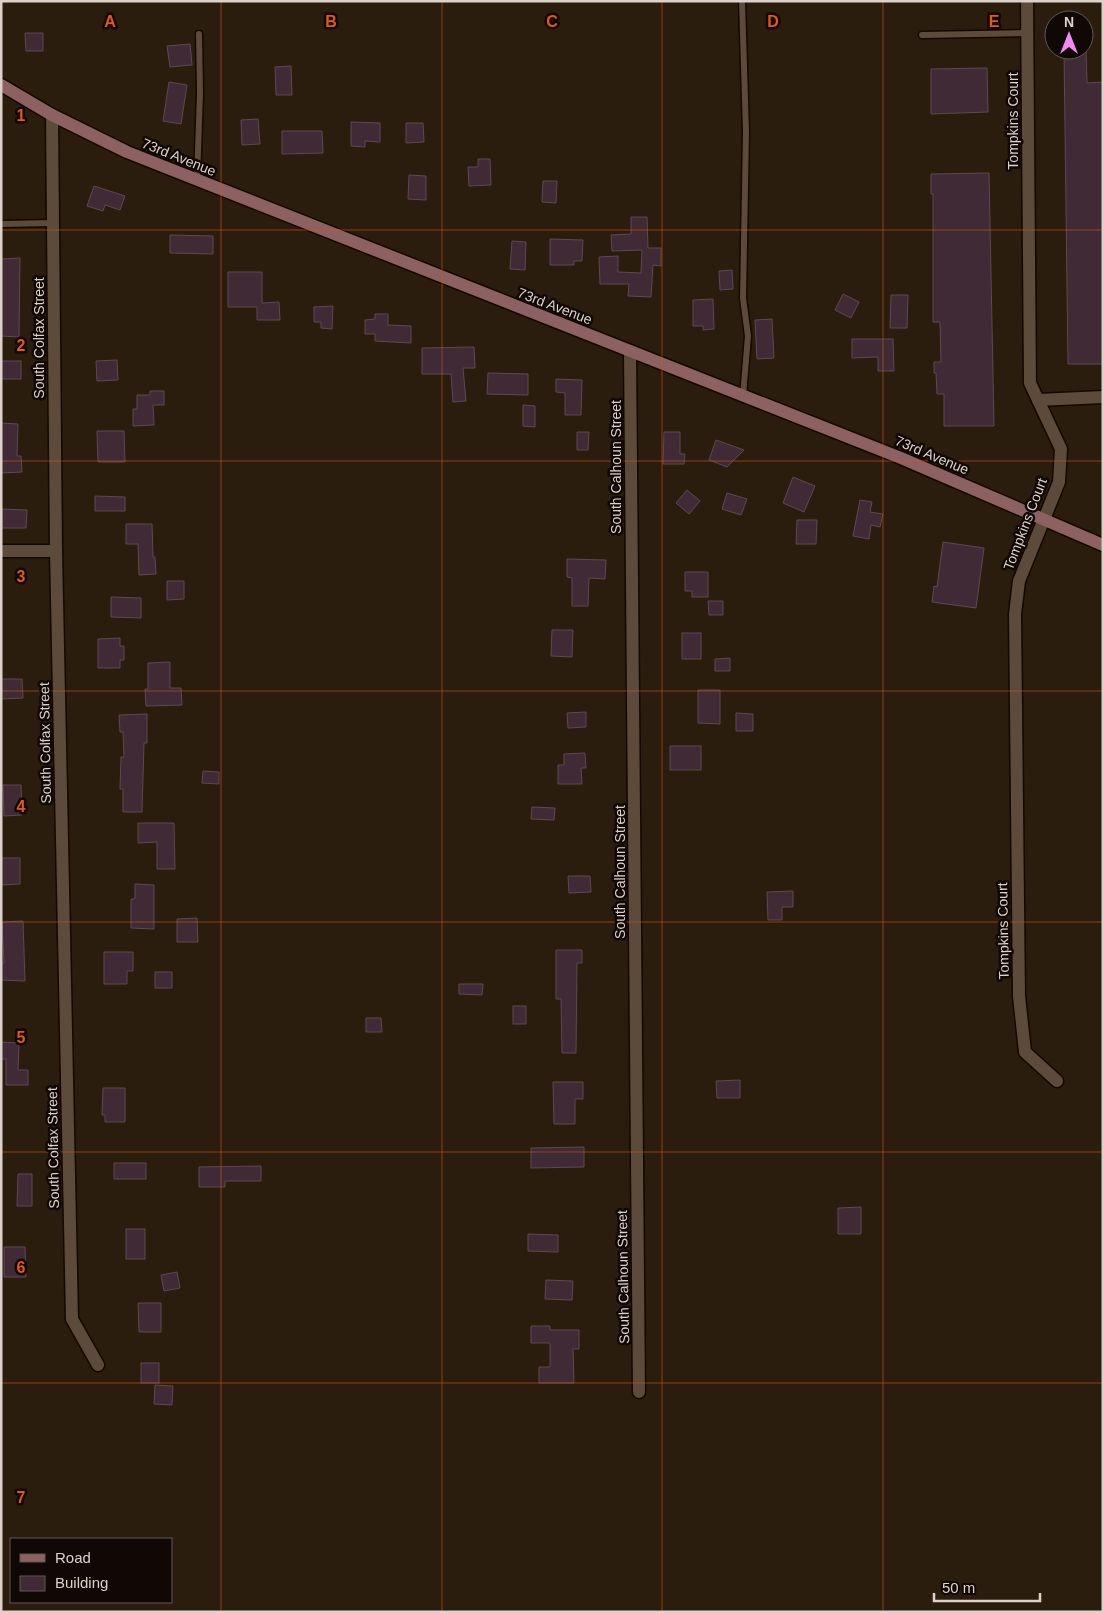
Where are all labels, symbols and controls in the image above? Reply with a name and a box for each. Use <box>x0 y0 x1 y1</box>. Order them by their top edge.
north arrow <box>1044 10 1094 60</box>
text: A <box>104 13 116 30</box>
text: B <box>325 13 337 30</box>
text: C <box>546 13 558 30</box>
text: D <box>767 13 779 30</box>
text: E <box>989 13 1000 30</box>
text: N <box>1064 14 1074 30</box>
street label: Tompkins Court <box>1005 72 1021 170</box>
text: 1 <box>17 107 26 124</box>
street label: 73rd Avenue <box>140 135 219 179</box>
street label: South Colfax Street <box>31 277 47 399</box>
street label: 73rd Avenue <box>516 284 595 328</box>
text: 2 <box>17 337 26 354</box>
street label: South Calhoun Street <box>608 400 624 534</box>
street label: 73rd Avenue <box>893 432 971 478</box>
street label: Tompkins Court <box>1000 476 1050 572</box>
text: 3 <box>17 568 26 585</box>
street label: South Colfax Street <box>36 682 54 804</box>
text: 4 <box>17 798 26 815</box>
street label: South Calhoun Street <box>612 805 628 939</box>
street label: Tompkins Court <box>994 882 1012 980</box>
text: 5 <box>17 1029 26 1046</box>
street label: South Colfax Street <box>44 1087 62 1209</box>
street label: South Calhoun Street <box>614 1210 632 1344</box>
text: 6 <box>17 1259 26 1276</box>
text: 7 <box>17 1489 26 1506</box>
legend <box>10 1538 172 1603</box>
text: Road <box>55 1549 91 1566</box>
scale bar <box>934 1570 1040 1602</box>
text: Building <box>55 1574 108 1591</box>
text: 50 m <box>942 1579 975 1596</box>

